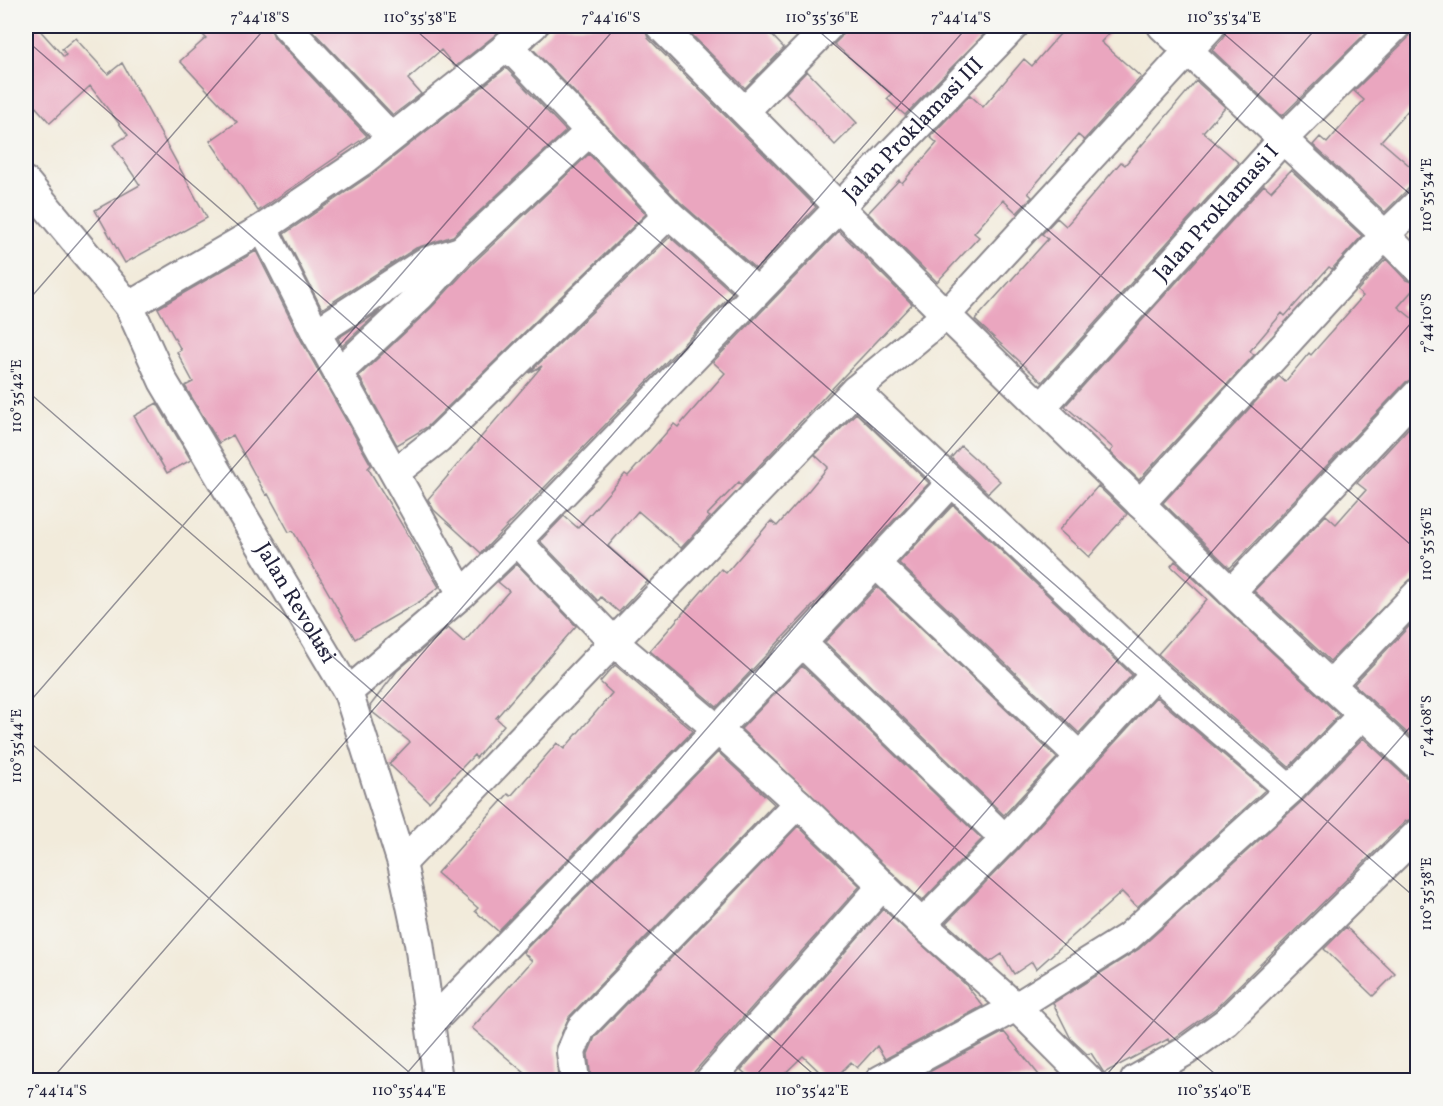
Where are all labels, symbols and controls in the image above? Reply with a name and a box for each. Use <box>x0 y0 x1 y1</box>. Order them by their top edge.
text: 7°44'18"S <box>230 8 290 29</box>
text: 110°35'38"E <box>383 8 457 29</box>
text: 7°44'16"S <box>581 8 641 29</box>
text: 110°35'36"E <box>785 8 859 29</box>
text: 7°44'14"S <box>931 8 991 29</box>
text: 110°35'34"E <box>1187 8 1261 29</box>
street label: Jalan Proklamasi III <box>836 51 991 209</box>
street label: Jalan Proklamasi I <box>1146 137 1287 288</box>
text: 110°35'34"E <box>1417 158 1438 232</box>
text: 7°44'10"S <box>1417 293 1438 353</box>
text: 110°35'42"E <box>7 359 28 433</box>
text: 110°35'36"E <box>1417 507 1438 581</box>
street label: Jalan Revolusi <box>247 537 343 670</box>
text: 7°44'08"S <box>1417 695 1438 757</box>
text: 110°35'44"E <box>7 709 28 783</box>
text: 110°35'38"E <box>1417 857 1438 931</box>
text: 7°44'14"S <box>27 1081 87 1102</box>
text: 110°35'44"E <box>372 1081 446 1102</box>
text: 110°35'42"E <box>775 1081 849 1102</box>
text: 110°35'40"E <box>1177 1081 1251 1102</box>

